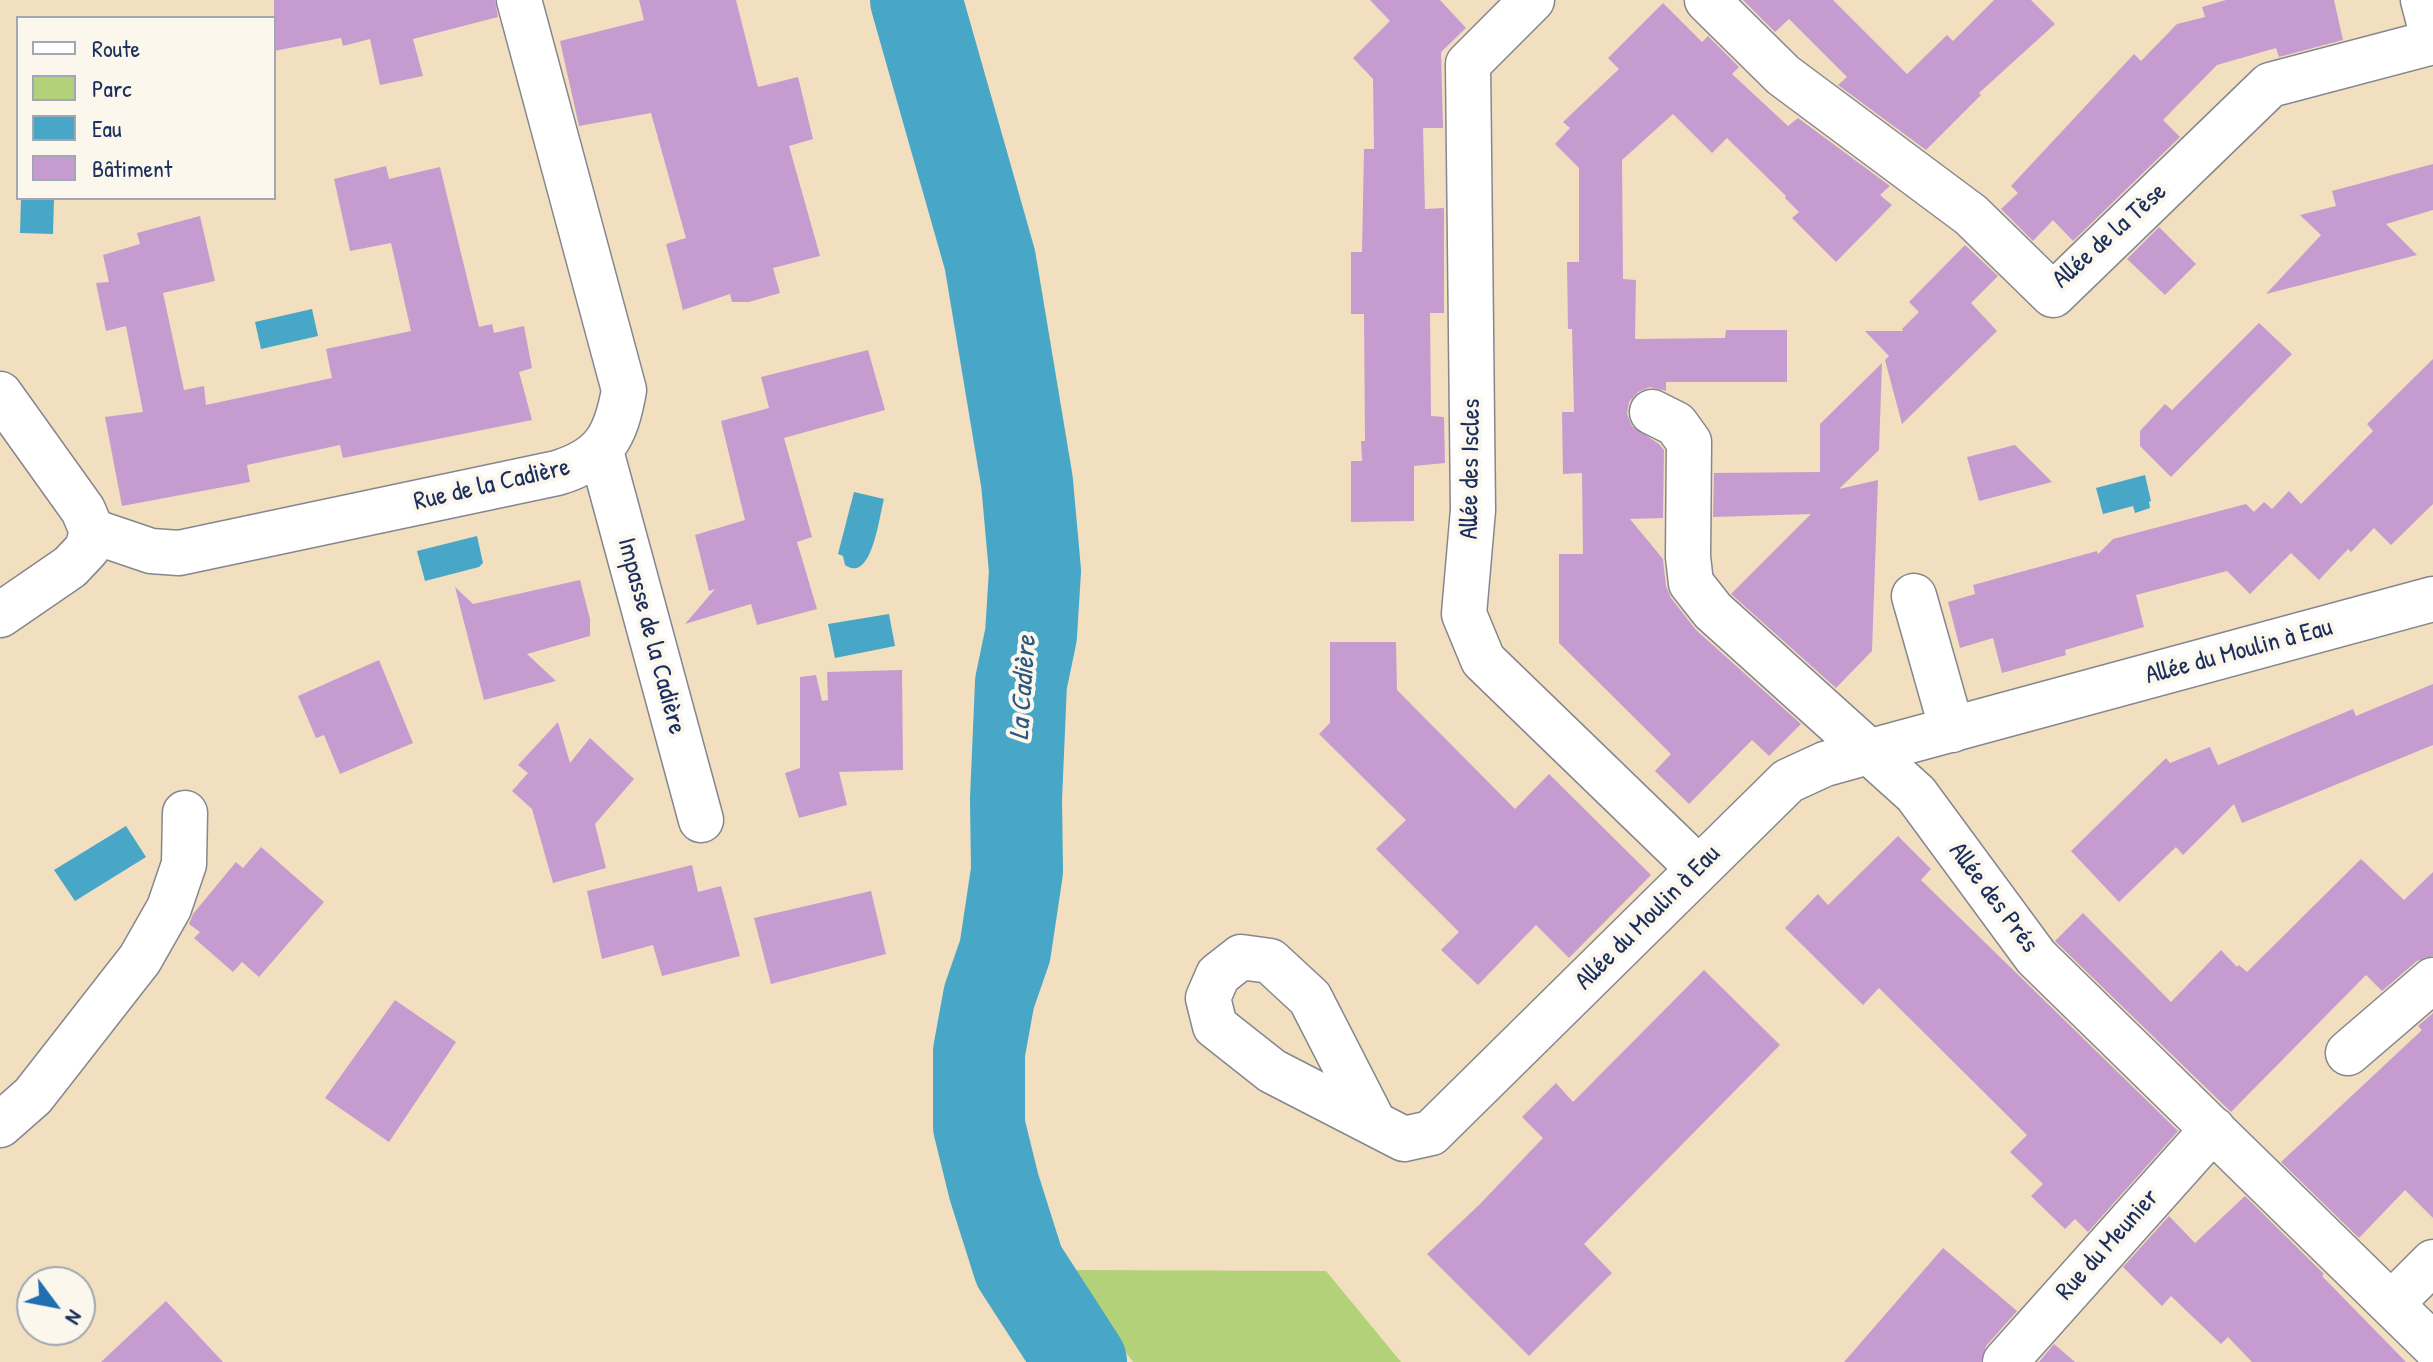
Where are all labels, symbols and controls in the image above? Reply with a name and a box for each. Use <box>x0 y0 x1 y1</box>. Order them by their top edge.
legend <box>16 16 276 200</box>
text: Route <box>92 32 140 64</box>
text: Parc <box>92 72 132 104</box>
text: Eau <box>92 112 122 144</box>
text: Bâtiment <box>92 152 172 184</box>
street label: Allée de la Tèse <box>2046 177 2174 295</box>
street label: Allée des Iscles <box>1454 398 1488 540</box>
street label: Rue de la Cadière <box>411 452 573 518</box>
street label: Impasse de la Cadière <box>610 534 692 738</box>
street label: Allée du Moulin à Eau <box>2142 612 2336 692</box>
water label: La Cadière <box>1004 635 1044 741</box>
street label: Allée des Prés <box>1941 837 2045 959</box>
street label: Allée du Moulin à Eau <box>1569 839 1727 997</box>
street label: Rue du Meunier <box>2050 1183 2166 1307</box>
north arrow <box>16 1266 96 1346</box>
text: N <box>59 1305 90 1331</box>

